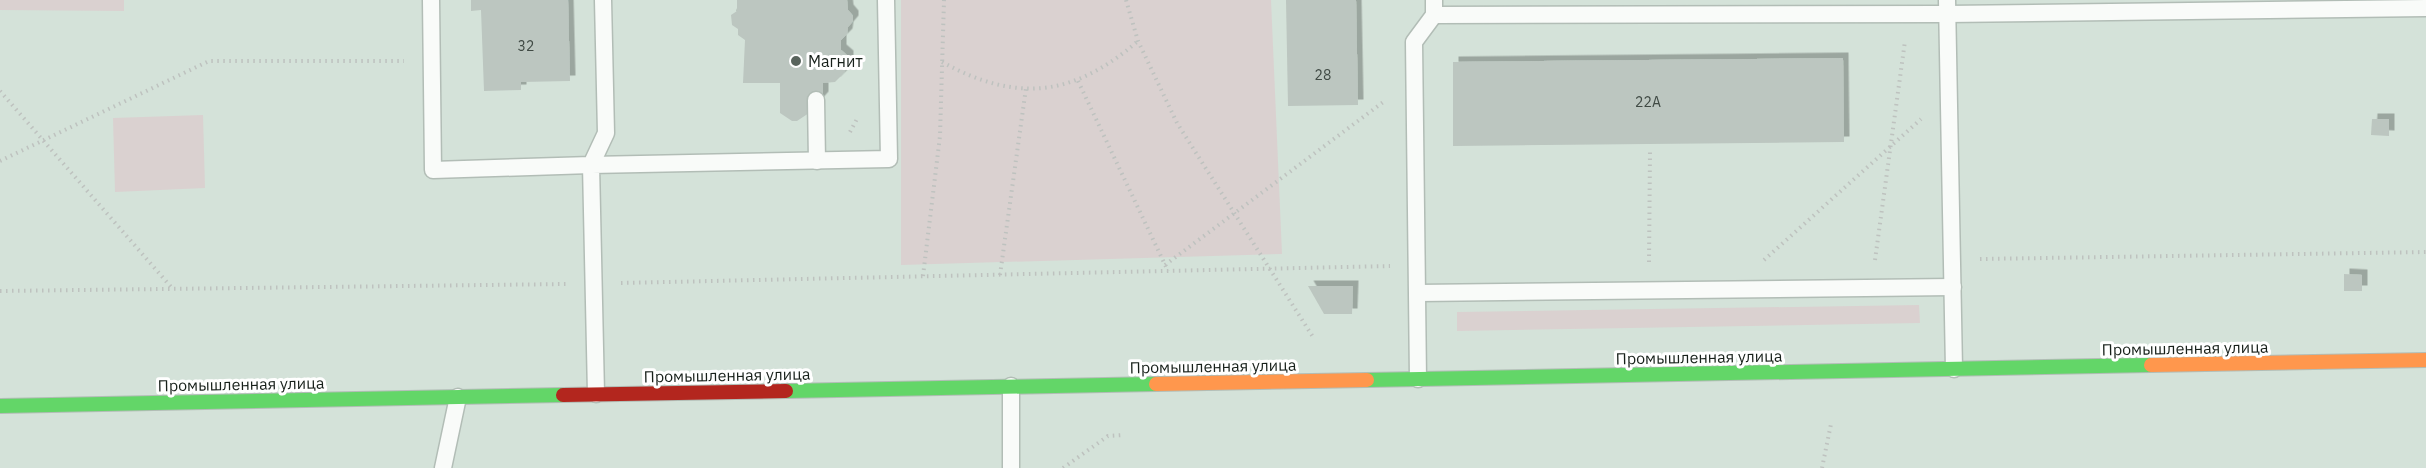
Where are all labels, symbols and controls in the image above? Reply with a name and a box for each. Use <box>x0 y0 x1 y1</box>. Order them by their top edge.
house number: 32 <box>518 37 534 55</box>
place label: Магнит <box>808 51 863 71</box>
marker: Магнит <box>789 54 803 68</box>
house number: 28 <box>1315 66 1331 84</box>
house number: 22А <box>1635 93 1661 111</box>
street label: Промышленная улица <box>2102 337 2269 359</box>
street label: Промышленная улица <box>1616 346 1783 368</box>
street label: Промышленная улица <box>1130 355 1297 377</box>
street label: Промышленная улица <box>644 364 811 386</box>
street label: Промышленная улица <box>158 373 325 395</box>

